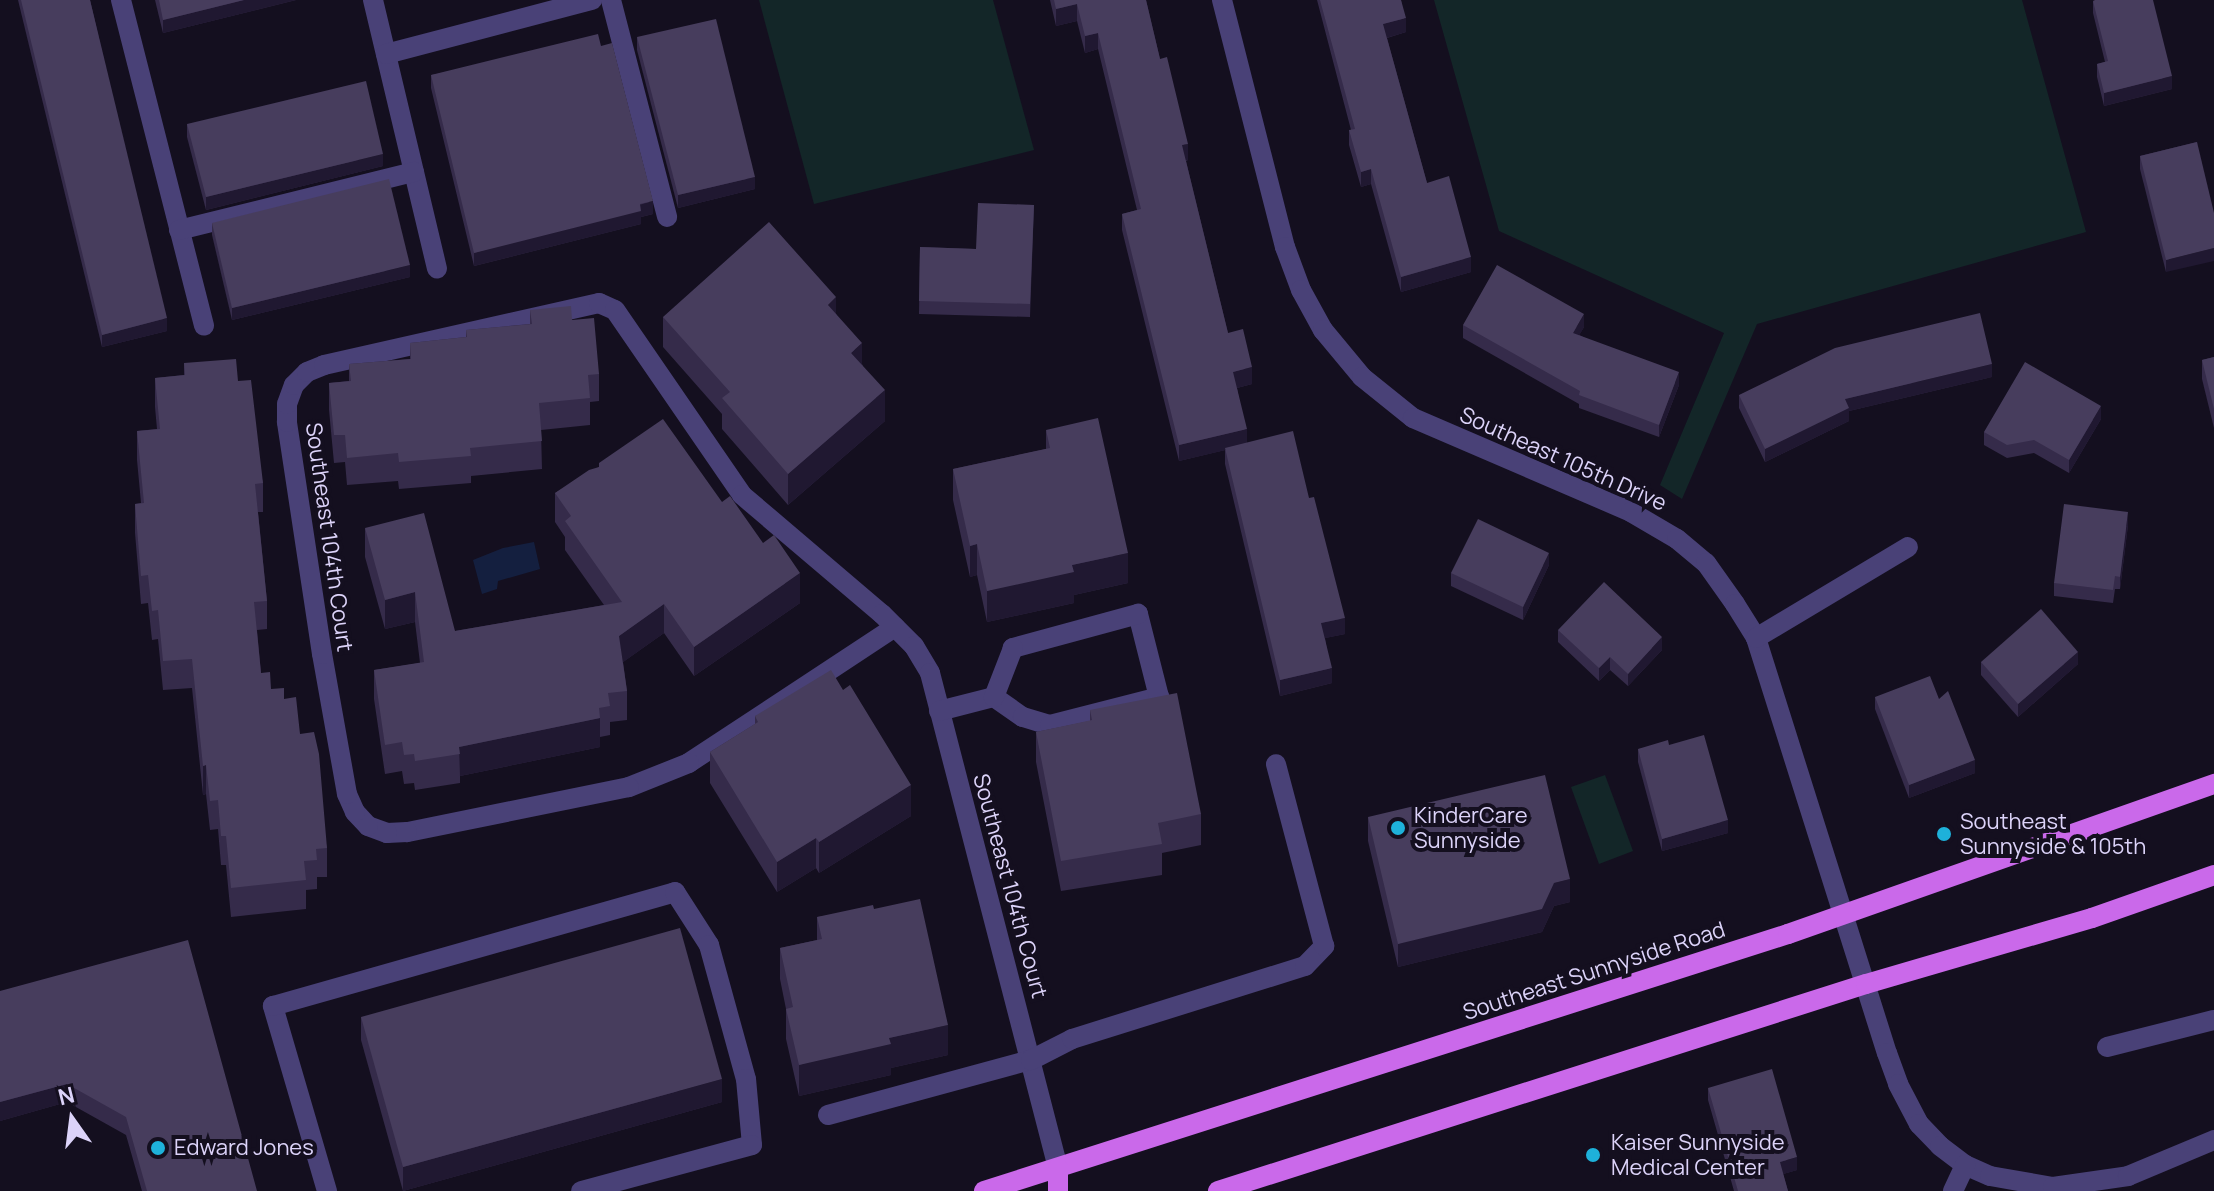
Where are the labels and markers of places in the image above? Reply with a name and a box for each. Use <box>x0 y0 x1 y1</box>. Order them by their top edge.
place label: KinderCare Sunnyside <box>1414 802 1528 854</box>
place label: Southeast Sunnyside & 105th <box>1960 808 2146 860</box>
marker: KinderCare Sunnyside <box>1389 819 1407 837</box>
marker: Southeast Sunnyside & 105th <box>1935 825 1953 843</box>
place label: Kaiser Sunnyside Medical Center <box>1611 1129 1785 1180</box>
place label: Edward Jones <box>174 1135 314 1161</box>
marker: Edward Jones <box>149 1139 167 1157</box>
marker: Kaiser Sunnyside Medical Center <box>1582 1144 1604 1166</box>

